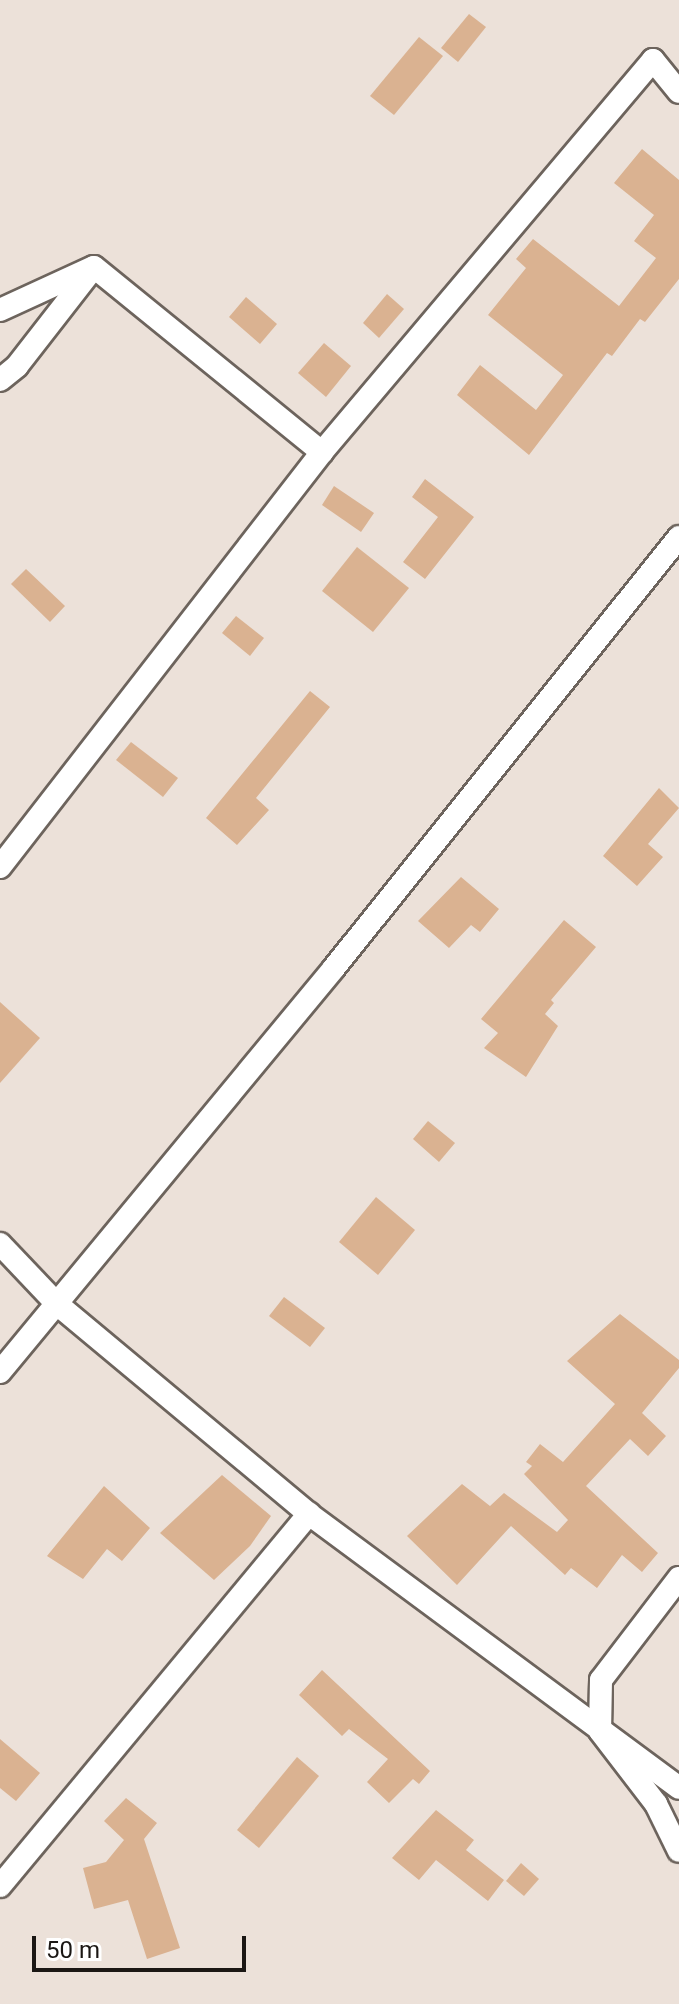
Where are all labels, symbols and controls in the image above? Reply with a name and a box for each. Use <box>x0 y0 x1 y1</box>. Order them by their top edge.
scale bar <box>36 1920 250 1970</box>
text: 50 m <box>46 1936 100 1964</box>

